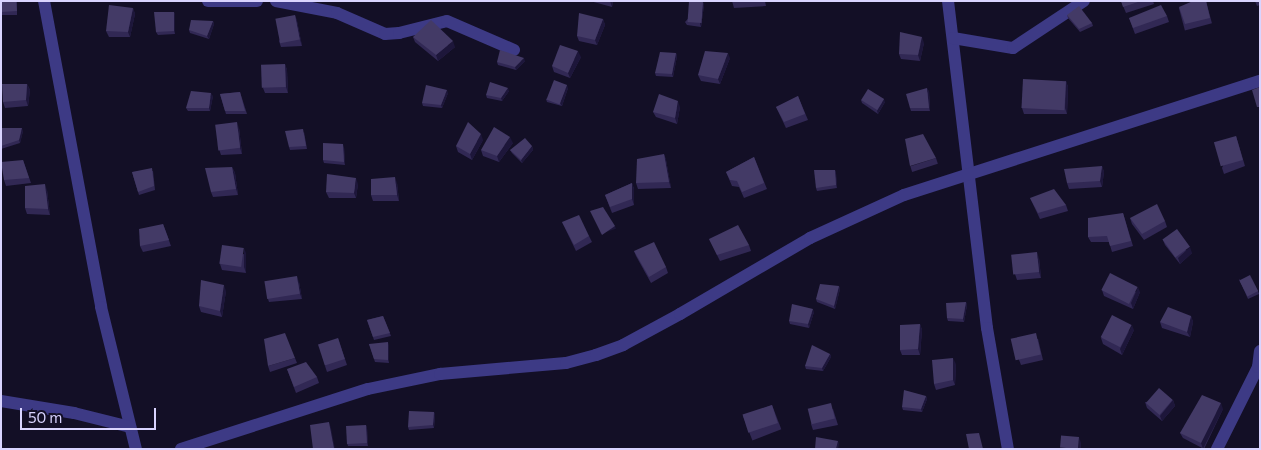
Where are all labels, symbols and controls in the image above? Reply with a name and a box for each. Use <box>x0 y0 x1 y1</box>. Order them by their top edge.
scale bar <box>22 398 159 430</box>
text: 50 m <box>28 408 62 426</box>

